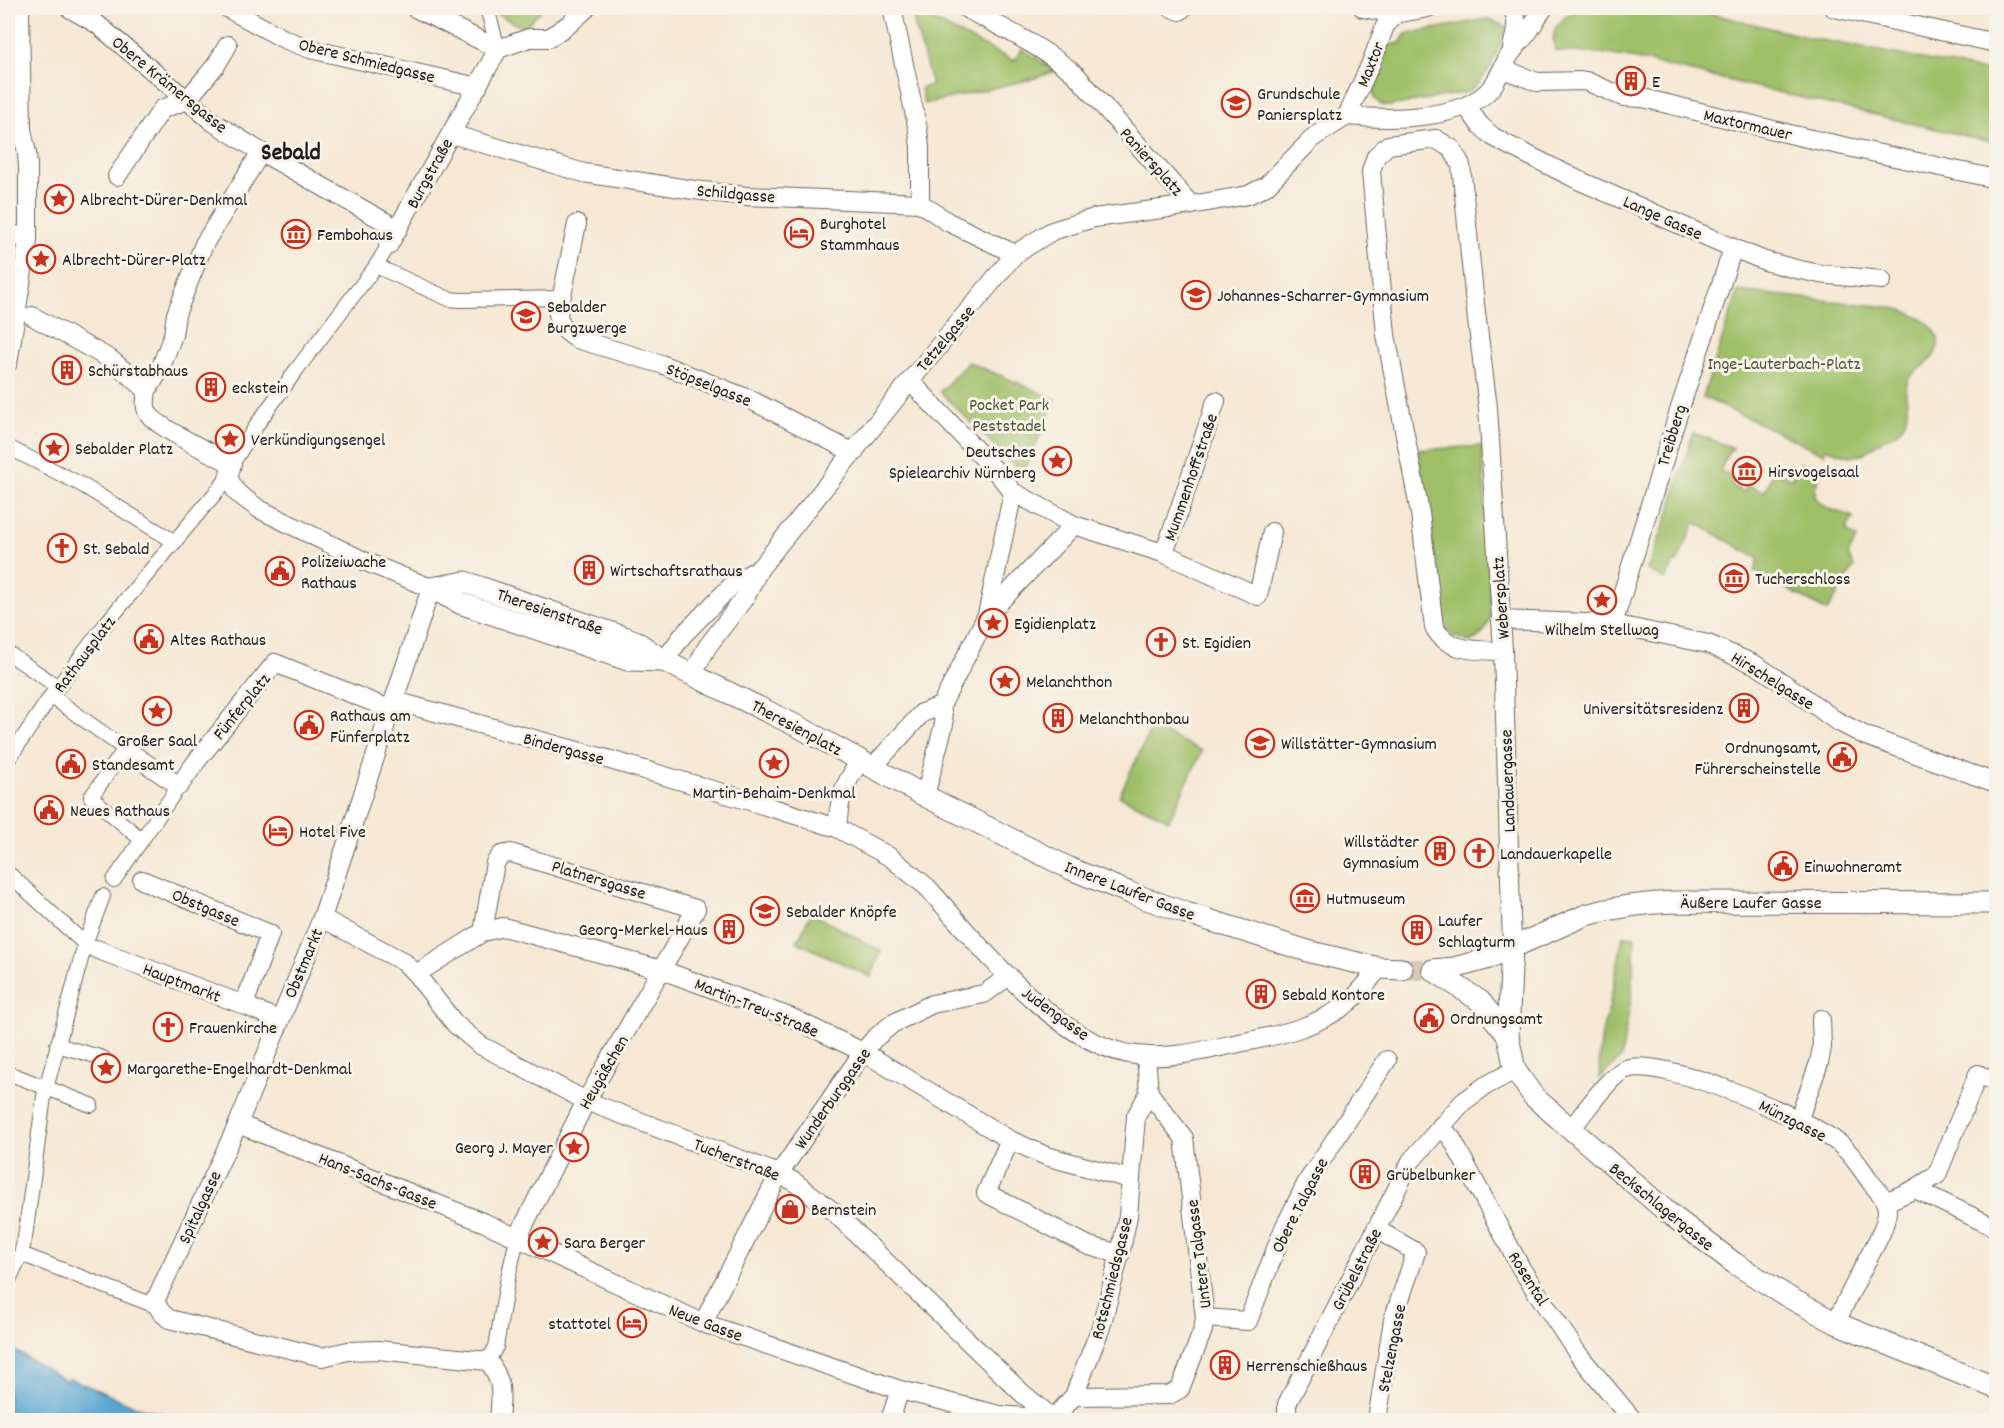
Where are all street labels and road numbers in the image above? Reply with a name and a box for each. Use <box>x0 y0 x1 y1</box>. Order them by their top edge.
street label: Obere Krämersgasse <box>105 31 232 141</box>
street label: Obere Schmiedgasse <box>296 33 437 91</box>
street label: Maxtor <box>1352 38 1393 91</box>
street label: Maxtormauer <box>1701 104 1794 149</box>
street label: Paniersplatz <box>1112 123 1188 203</box>
street label: Burgstraße <box>402 135 461 214</box>
street label: Schildgasse <box>695 180 776 211</box>
street label: Lange Gasse <box>1618 191 1706 248</box>
street label: Tetzelgasse <box>912 301 982 378</box>
street label: Stöpselgasse <box>662 358 755 415</box>
street label: Treibberg <box>1652 402 1695 470</box>
street label: Mummenhoffstraße <box>1159 411 1226 545</box>
street label: Webersplatz <box>1487 556 1518 640</box>
street label: Theresienstraße <box>493 583 606 643</box>
street label: Rathausplatz <box>49 612 123 699</box>
street label: Hirschelgasse <box>1725 647 1818 718</box>
street label: Fünferplatz <box>208 669 278 746</box>
street label: Theresienplatz <box>746 695 846 764</box>
street label: Bindergasse <box>520 728 607 773</box>
street label: Landauergasse <box>1495 729 1524 833</box>
street label: Platnersgasse <box>548 855 649 908</box>
street label: Innere Laufer Gasse <box>1060 856 1198 929</box>
street label: Obstgasse <box>167 884 243 935</box>
street label: Äußere Laufer Gasse <box>1680 892 1822 917</box>
street label: Obstmarkt <box>279 925 331 1003</box>
street label: Hauptmarkt <box>138 958 224 1011</box>
street label: Martin-Treu-Straße <box>690 973 822 1046</box>
street label: Judengasse <box>1015 982 1094 1048</box>
street label: Heugäßchen <box>574 1031 636 1115</box>
street label: Wunderburggasse <box>790 1043 878 1155</box>
street label: Münzgasse <box>1754 1095 1830 1150</box>
street label: Tucherstraße <box>689 1133 783 1189</box>
street label: Hans-Sachs-Gasse <box>314 1147 440 1218</box>
street label: Obere Talgasse <box>1266 1154 1336 1258</box>
street label: Beckschlagergasse <box>1603 1158 1718 1258</box>
street label: Spitalgasse <box>173 1167 229 1249</box>
street label: Untere Talgasse <box>1181 1198 1220 1310</box>
street label: Rotschmiedsgasse <box>1086 1215 1141 1343</box>
street label: Grübelstraße <box>1327 1225 1390 1316</box>
street label: Rosental <box>1500 1247 1554 1312</box>
street label: Neue Gasse <box>665 1299 746 1350</box>
street label: Stelzengasse <box>1373 1302 1414 1395</box>

